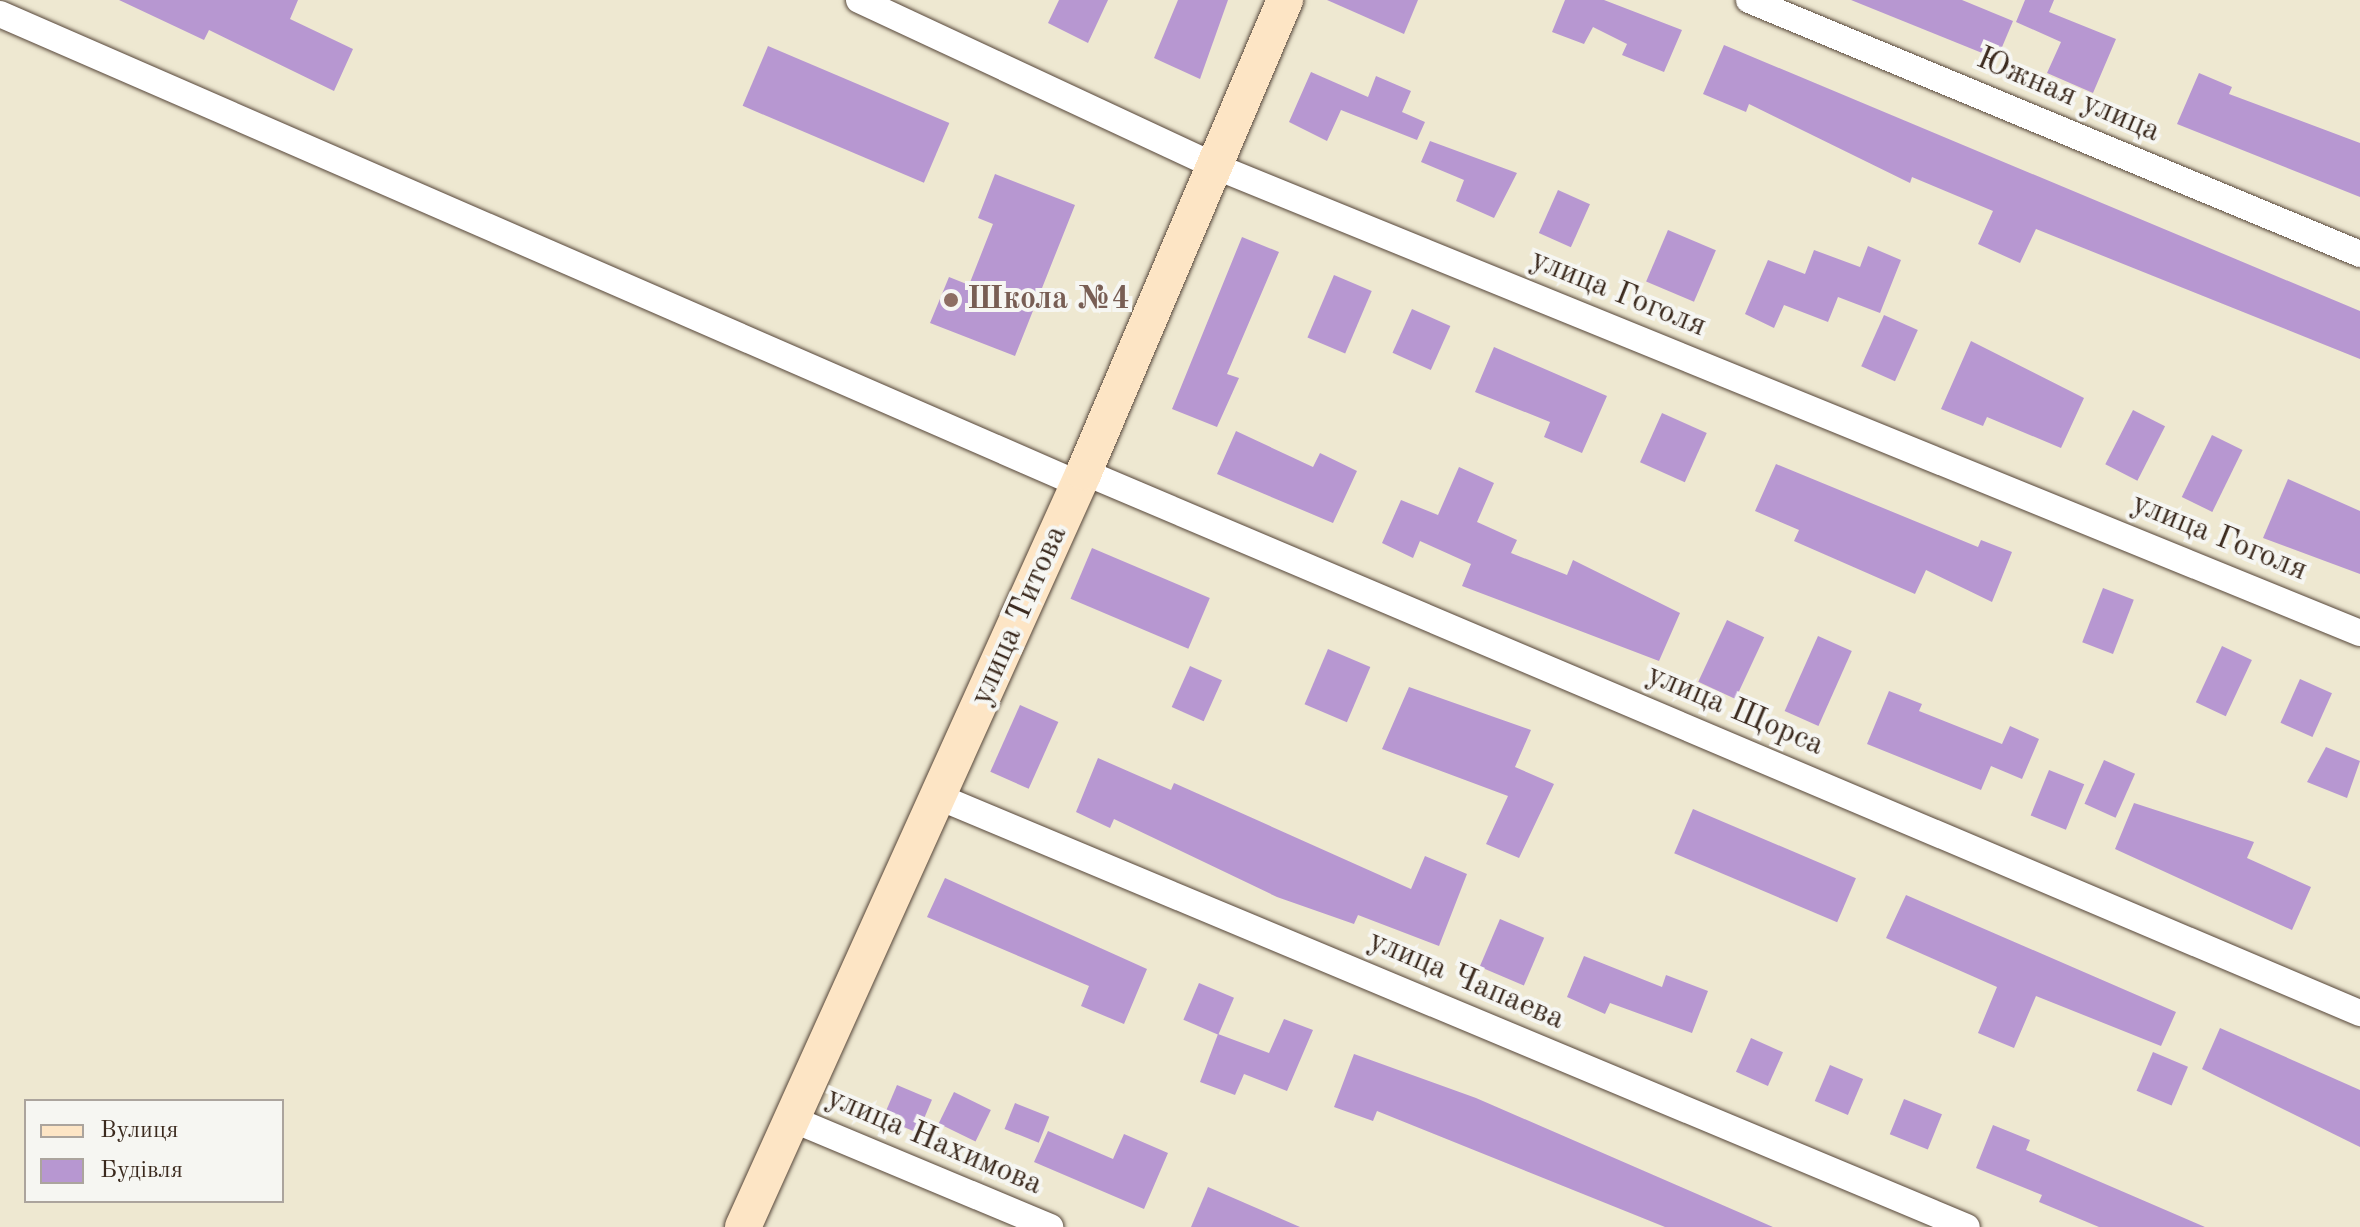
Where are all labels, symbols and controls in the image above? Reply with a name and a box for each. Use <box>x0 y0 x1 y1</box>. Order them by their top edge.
street label: Южная улица <box>1970 40 2166 152</box>
street label: улица Гоголя <box>1525 241 1711 347</box>
place label: Школа №4 <box>967 281 1130 319</box>
marker: Школа №4 <box>942 291 960 309</box>
street label: улица Гоголя <box>2126 485 2312 591</box>
street label: улица Титова <box>963 520 1077 712</box>
street label: улица Щорса <box>1641 656 1829 766</box>
street label: улица Чапаева <box>1362 922 1570 1040</box>
street label: улица Нахимова <box>820 1079 1048 1205</box>
legend <box>24 1099 284 1203</box>
text: Вулиця <box>100 1119 179 1143</box>
text: Будівля <box>100 1159 183 1183</box>

